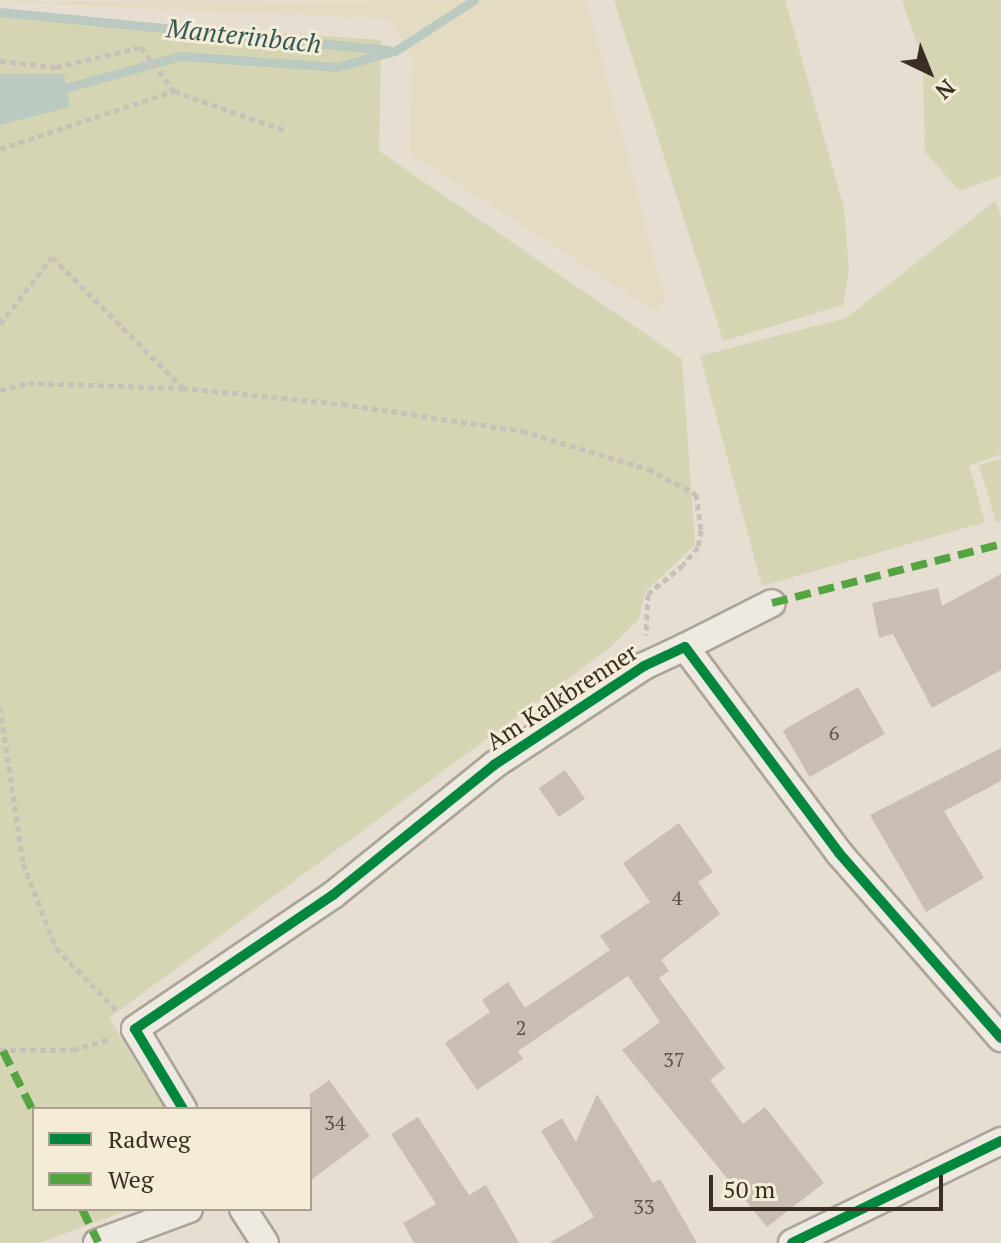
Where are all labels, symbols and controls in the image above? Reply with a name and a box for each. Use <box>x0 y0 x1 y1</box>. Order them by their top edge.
water label: Manterinbach <box>165 12 323 60</box>
north arrow <box>889 32 969 112</box>
text: N <box>930 74 962 106</box>
street label: Am Kalkbrenner <box>481 637 643 757</box>
house number: 6 <box>829 720 839 744</box>
house number: 4 <box>672 885 682 909</box>
house number: 2 <box>516 1015 526 1039</box>
house number: 37 <box>663 1047 685 1071</box>
legend <box>32 1107 312 1211</box>
house number: 34 <box>324 1110 346 1134</box>
text: Radweg <box>108 1123 191 1155</box>
scale bar <box>713 1159 947 1209</box>
text: Weg <box>108 1163 154 1195</box>
text: 50 m <box>723 1173 775 1205</box>
house number: 33 <box>633 1194 655 1218</box>

